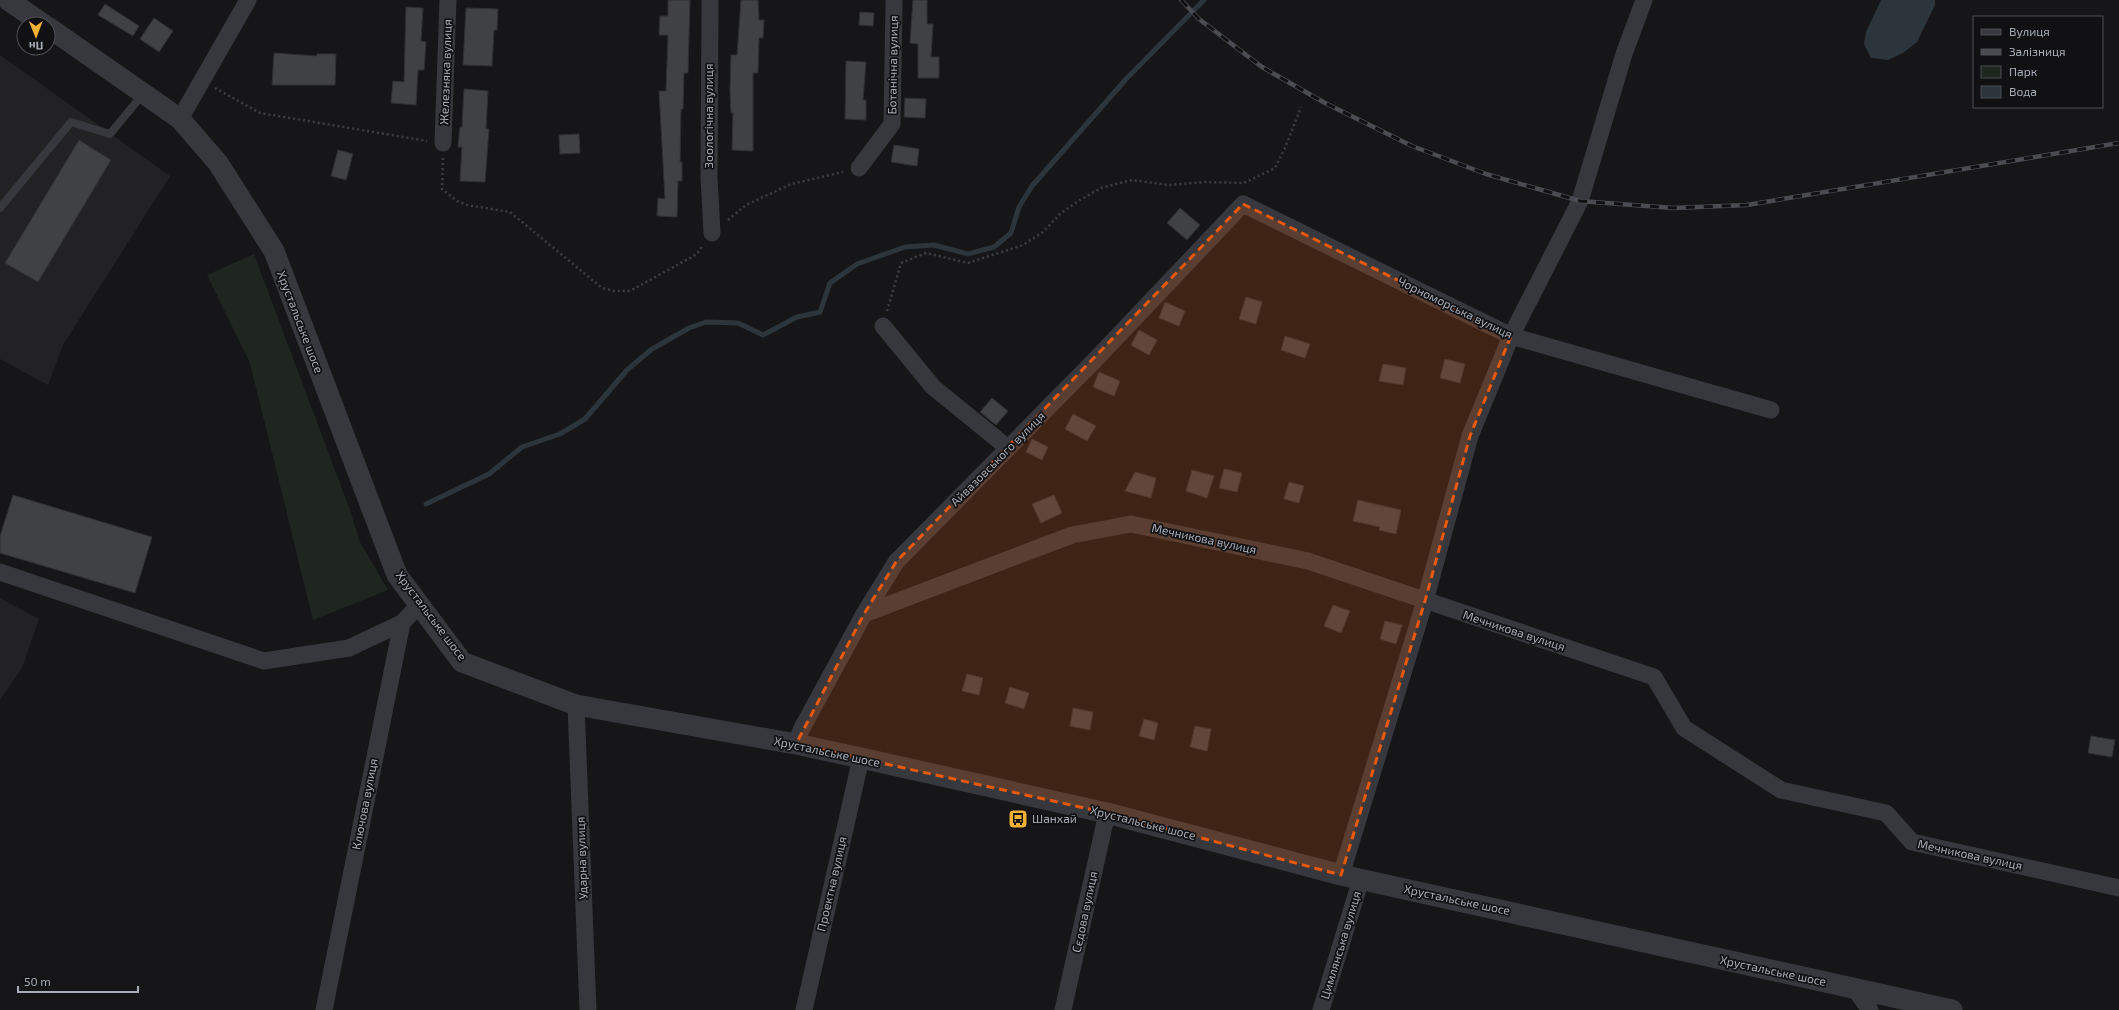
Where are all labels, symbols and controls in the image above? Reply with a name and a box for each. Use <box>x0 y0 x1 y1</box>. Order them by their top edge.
street label: Ботанічна вулиця <box>884 15 901 115</box>
north arrow <box>16 16 56 56</box>
legend <box>1973 16 2103 108</box>
street label: Железняка вулиця <box>436 19 455 125</box>
text: Вулиця <box>2009 24 2050 39</box>
text: Пн <box>29 40 43 53</box>
text: Залізниця <box>2009 44 2066 58</box>
street label: Зоологічна вулиця <box>701 63 716 169</box>
text: Парк <box>2009 64 2038 78</box>
text: Вода <box>2009 84 2037 98</box>
street label: Хрустальське шосе <box>274 269 327 375</box>
street label: Чорноморська вулиця <box>1395 273 1515 342</box>
street label: Айвазовського вулиця <box>947 408 1048 509</box>
street label: Мечникова вулиця <box>1150 520 1258 557</box>
street label: Хрустальське шосе <box>393 568 470 664</box>
street label: Мечникова вулиця <box>1461 607 1567 654</box>
street label: Хрустальське шосе <box>773 733 882 770</box>
street label: Ключова вулиця <box>348 757 381 851</box>
street label: Хрустальське шосе <box>1089 802 1198 843</box>
bus stop icon: Шанхай <box>1007 808 1029 830</box>
place label: Шанхай <box>1032 811 1077 825</box>
street label: Ударна вулиця <box>573 816 590 900</box>
street label: Проектна вулиця <box>813 835 850 933</box>
street label: Мечникова вулиця <box>1916 836 2024 873</box>
street label: Сєдова вулиця <box>1069 870 1100 954</box>
street label: Хрустальське шосе <box>1403 881 1512 918</box>
street label: Цимлянська вулиця <box>1317 889 1364 1001</box>
street label: Хрустальське шосе <box>1719 952 1828 989</box>
scale bar <box>18 968 138 994</box>
text: 50 m <box>24 974 51 988</box>

